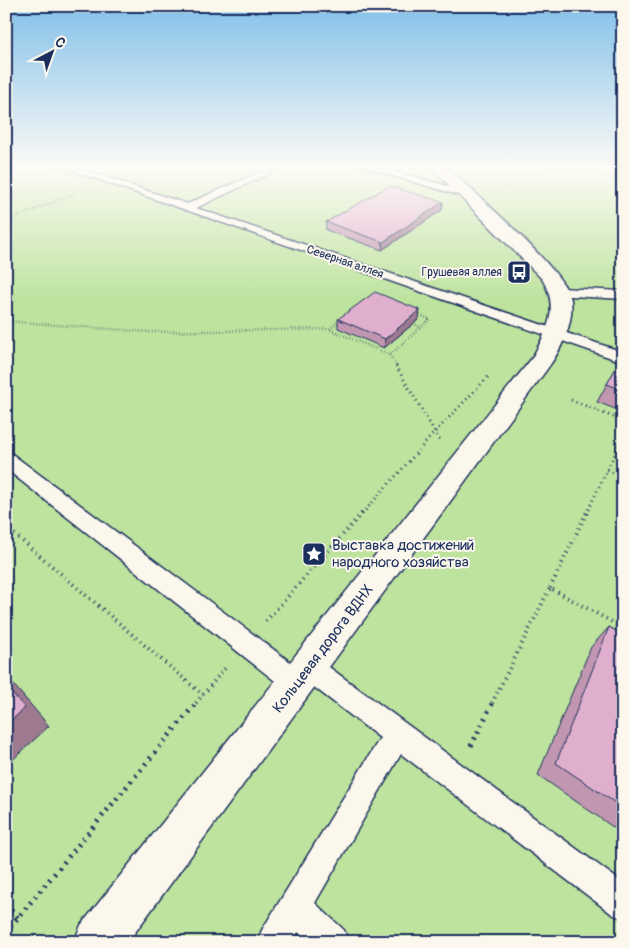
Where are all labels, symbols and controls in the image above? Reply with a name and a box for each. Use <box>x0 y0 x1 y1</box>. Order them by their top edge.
north arrow <box>28 28 78 78</box>
text: С <box>51 33 69 52</box>
street label: Северная аллея <box>305 242 386 282</box>
bus stop icon: Грушевая аллея <box>506 259 532 285</box>
place label: Грушевая аллея <box>422 265 502 280</box>
place label: Выставка достижений народного хозяйства <box>332 536 474 572</box>
place icon: Выставка достижений народного хозяйства <box>301 541 327 567</box>
street label: Кольцевая дорога ВДНХ <box>269 581 377 717</box>

